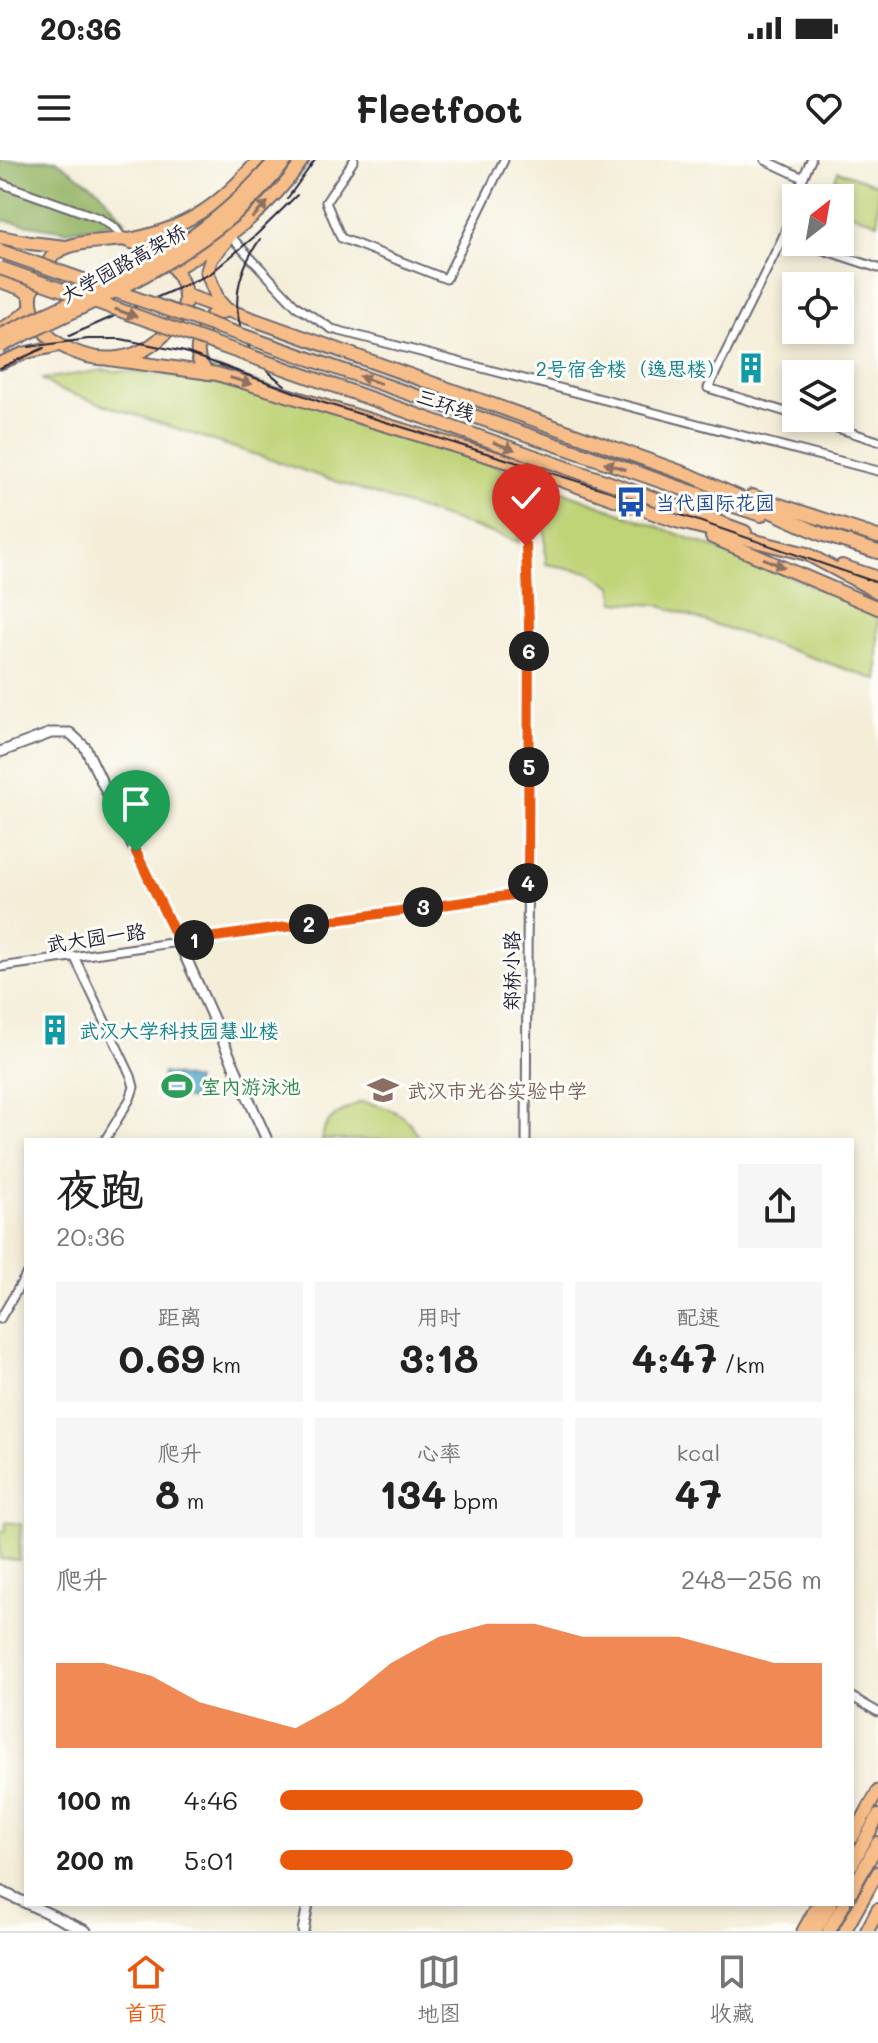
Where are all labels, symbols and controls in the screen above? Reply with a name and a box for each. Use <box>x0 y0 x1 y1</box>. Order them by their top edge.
text: 20:36 <box>40 8 122 48</box>
text: Fleetfoot <box>356 85 522 132</box>
icon: menu <box>32 86 76 130</box>
icon: heart <box>802 86 846 130</box>
north arrow <box>782 184 854 256</box>
map controls <box>782 184 854 432</box>
one-way arrow <box>250 201 268 220</box>
street label: 大学园路高架桥 <box>55 218 191 308</box>
button: locate <box>782 272 854 344</box>
one-way arrow <box>115 307 139 319</box>
building icon: 2号宿舍楼（逸思楼） <box>734 351 768 385</box>
place label: 2号宿舍楼（逸思楼） <box>536 355 727 381</box>
button: layers <box>782 360 854 432</box>
one-way arrow <box>357 374 381 386</box>
one-way arrow <box>230 375 254 388</box>
street label: 三环线 <box>413 382 479 426</box>
one-way arrow <box>492 440 516 452</box>
one-way arrow <box>603 459 627 471</box>
pin <box>492 464 560 546</box>
icon: check <box>504 476 548 520</box>
bus stop icon: 当代国际花园 <box>614 485 648 519</box>
place label: 当代国际花园 <box>655 489 775 515</box>
one-way arrow <box>762 556 785 569</box>
pin: 6 <box>509 631 549 671</box>
text: 6 <box>522 636 536 665</box>
pin: 5 <box>509 747 549 787</box>
text: 5 <box>523 752 535 781</box>
pin <box>102 770 170 852</box>
icon: arrive <box>114 782 158 826</box>
pin: 4 <box>508 863 548 903</box>
text: 4 <box>521 868 535 897</box>
pin: 3 <box>403 887 443 927</box>
text: 3 <box>416 892 430 921</box>
pin: 2 <box>289 904 329 944</box>
text: 2 <box>303 909 315 938</box>
street label: 武大园一路 <box>45 917 148 957</box>
pin: 1 <box>174 920 214 960</box>
text: 1 <box>189 925 199 954</box>
street label: 郑桥小路 <box>498 930 524 1011</box>
building icon: 武汉大学科技园慧业楼 <box>38 1013 72 1047</box>
place label: 武汉大学科技园慧业楼 <box>79 1017 279 1043</box>
sports icon: 室内游泳池 <box>160 1069 194 1103</box>
place label: 室内游泳池 <box>201 1073 301 1099</box>
school or university icon: 武汉市光谷实验中学 <box>366 1073 400 1107</box>
place label: 武汉市光谷实验中学 <box>407 1077 587 1103</box>
text: 夜跑 <box>56 1160 144 1217</box>
button: share <box>738 1164 822 1248</box>
text: 20:36 <box>56 1219 126 1253</box>
text: 距离 <box>158 1302 202 1331</box>
text: 用时 <box>417 1302 461 1331</box>
text: 配速 <box>676 1302 720 1331</box>
text: 0.69 <box>118 1331 205 1383</box>
text: 3:18 <box>399 1331 479 1383</box>
text: 4:47 <box>632 1331 717 1383</box>
text: km <box>205 1350 241 1379</box>
text: /km <box>717 1350 765 1379</box>
text: 爬升 <box>158 1438 202 1467</box>
text: 心率 <box>417 1438 461 1467</box>
text: kcal <box>676 1438 720 1467</box>
text: 8 <box>155 1467 180 1519</box>
text: 134 <box>379 1467 446 1519</box>
text: 47 <box>675 1467 722 1519</box>
text: m <box>180 1486 204 1515</box>
text: bpm <box>446 1486 499 1515</box>
text: 爬升 <box>56 1562 108 1596</box>
text: 248–256 m <box>681 1562 822 1596</box>
text: 100 m <box>56 1783 131 1817</box>
text: 4:46 <box>184 1783 238 1817</box>
text: 200 m <box>56 1843 134 1877</box>
text: 5:01 <box>184 1843 235 1877</box>
tab: 首页 <box>124 1950 168 2027</box>
tab: 地图 <box>417 1950 461 2027</box>
tab: 收藏 <box>710 1950 754 2027</box>

